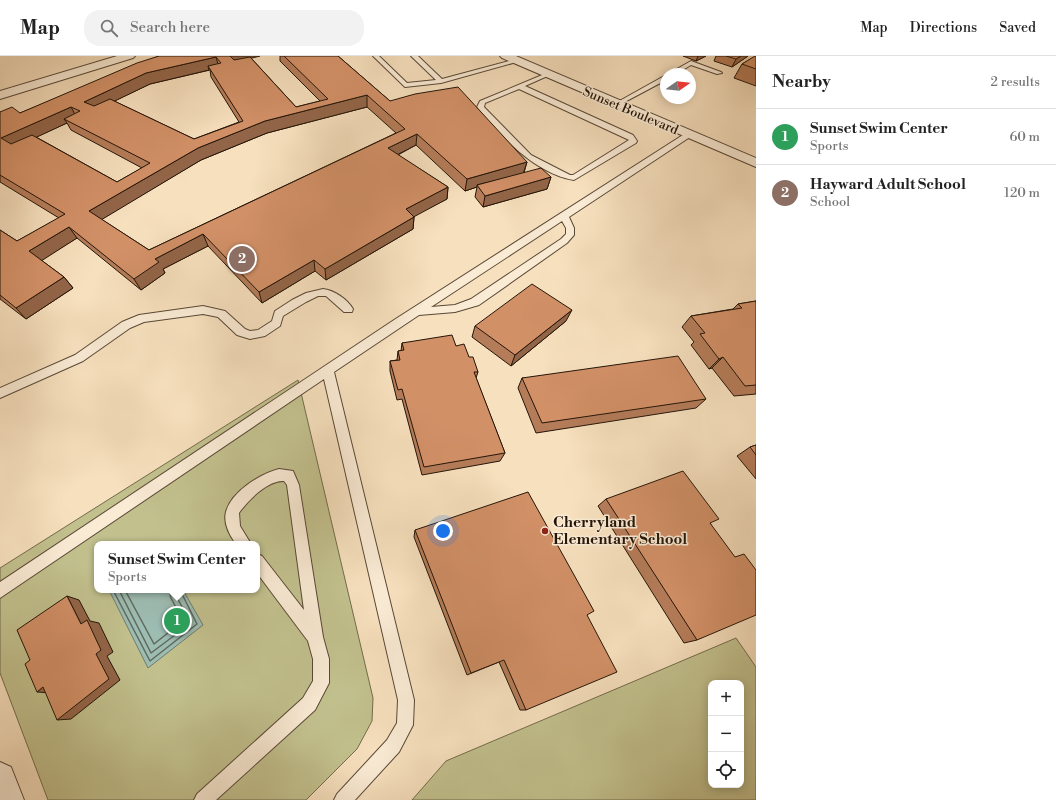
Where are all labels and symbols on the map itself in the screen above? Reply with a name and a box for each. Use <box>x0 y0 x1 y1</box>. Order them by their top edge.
north arrow <box>660 68 696 104</box>
street label: Sunset Boulevard <box>580 84 681 139</box>
pin: 2 <box>229 244 255 274</box>
place label: Cherryland Elementary School <box>553 513 687 549</box>
your location <box>433 521 453 541</box>
marker: Cherryland Elementary School <box>540 526 550 536</box>
pin: 1 <box>164 606 190 636</box>

